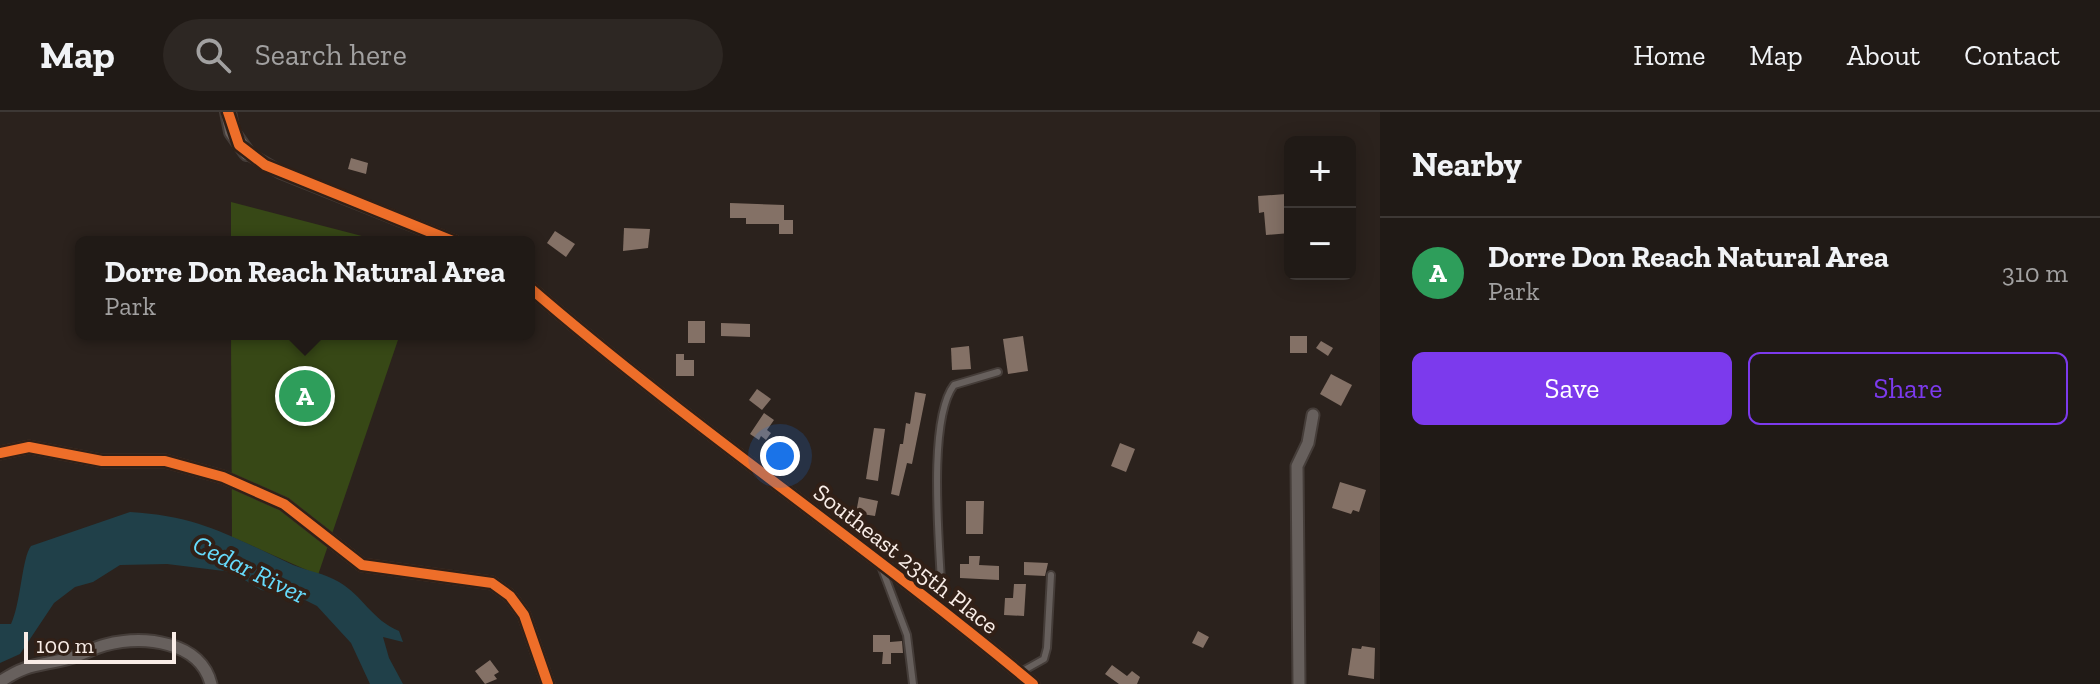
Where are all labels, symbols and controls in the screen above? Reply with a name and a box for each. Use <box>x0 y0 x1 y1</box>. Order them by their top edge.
search box <box>163 19 723 91</box>
text: Map <box>40 32 115 78</box>
icon: search <box>191 33 235 77</box>
text: Search here <box>255 37 407 73</box>
text: Home <box>1633 39 1705 72</box>
text: Map <box>1749 39 1803 72</box>
text: About <box>1847 39 1920 72</box>
text: Contact <box>1964 39 2060 72</box>
map controls <box>1284 136 1356 280</box>
button: + <box>1284 136 1356 208</box>
text: Nearby <box>1412 144 1522 185</box>
button: − <box>1284 208 1356 280</box>
popup <box>75 236 535 340</box>
text: Dorre Don Reach Natural Area <box>1488 239 1889 275</box>
text: Dorre Don Reach Natural Area <box>105 254 505 290</box>
text: A <box>1429 257 1447 289</box>
text: 310 m <box>2002 257 2068 289</box>
text: Park <box>1488 275 1540 307</box>
text: Park <box>105 290 156 322</box>
button: Save <box>1412 352 1732 425</box>
button: Share <box>1748 352 2068 425</box>
pin: A <box>279 366 331 426</box>
your location <box>760 436 800 476</box>
street label: Southeast 235th Place <box>808 477 1005 640</box>
water label: Cedar River <box>188 528 312 610</box>
scale bar <box>24 628 176 664</box>
text: 100 m <box>36 632 94 659</box>

